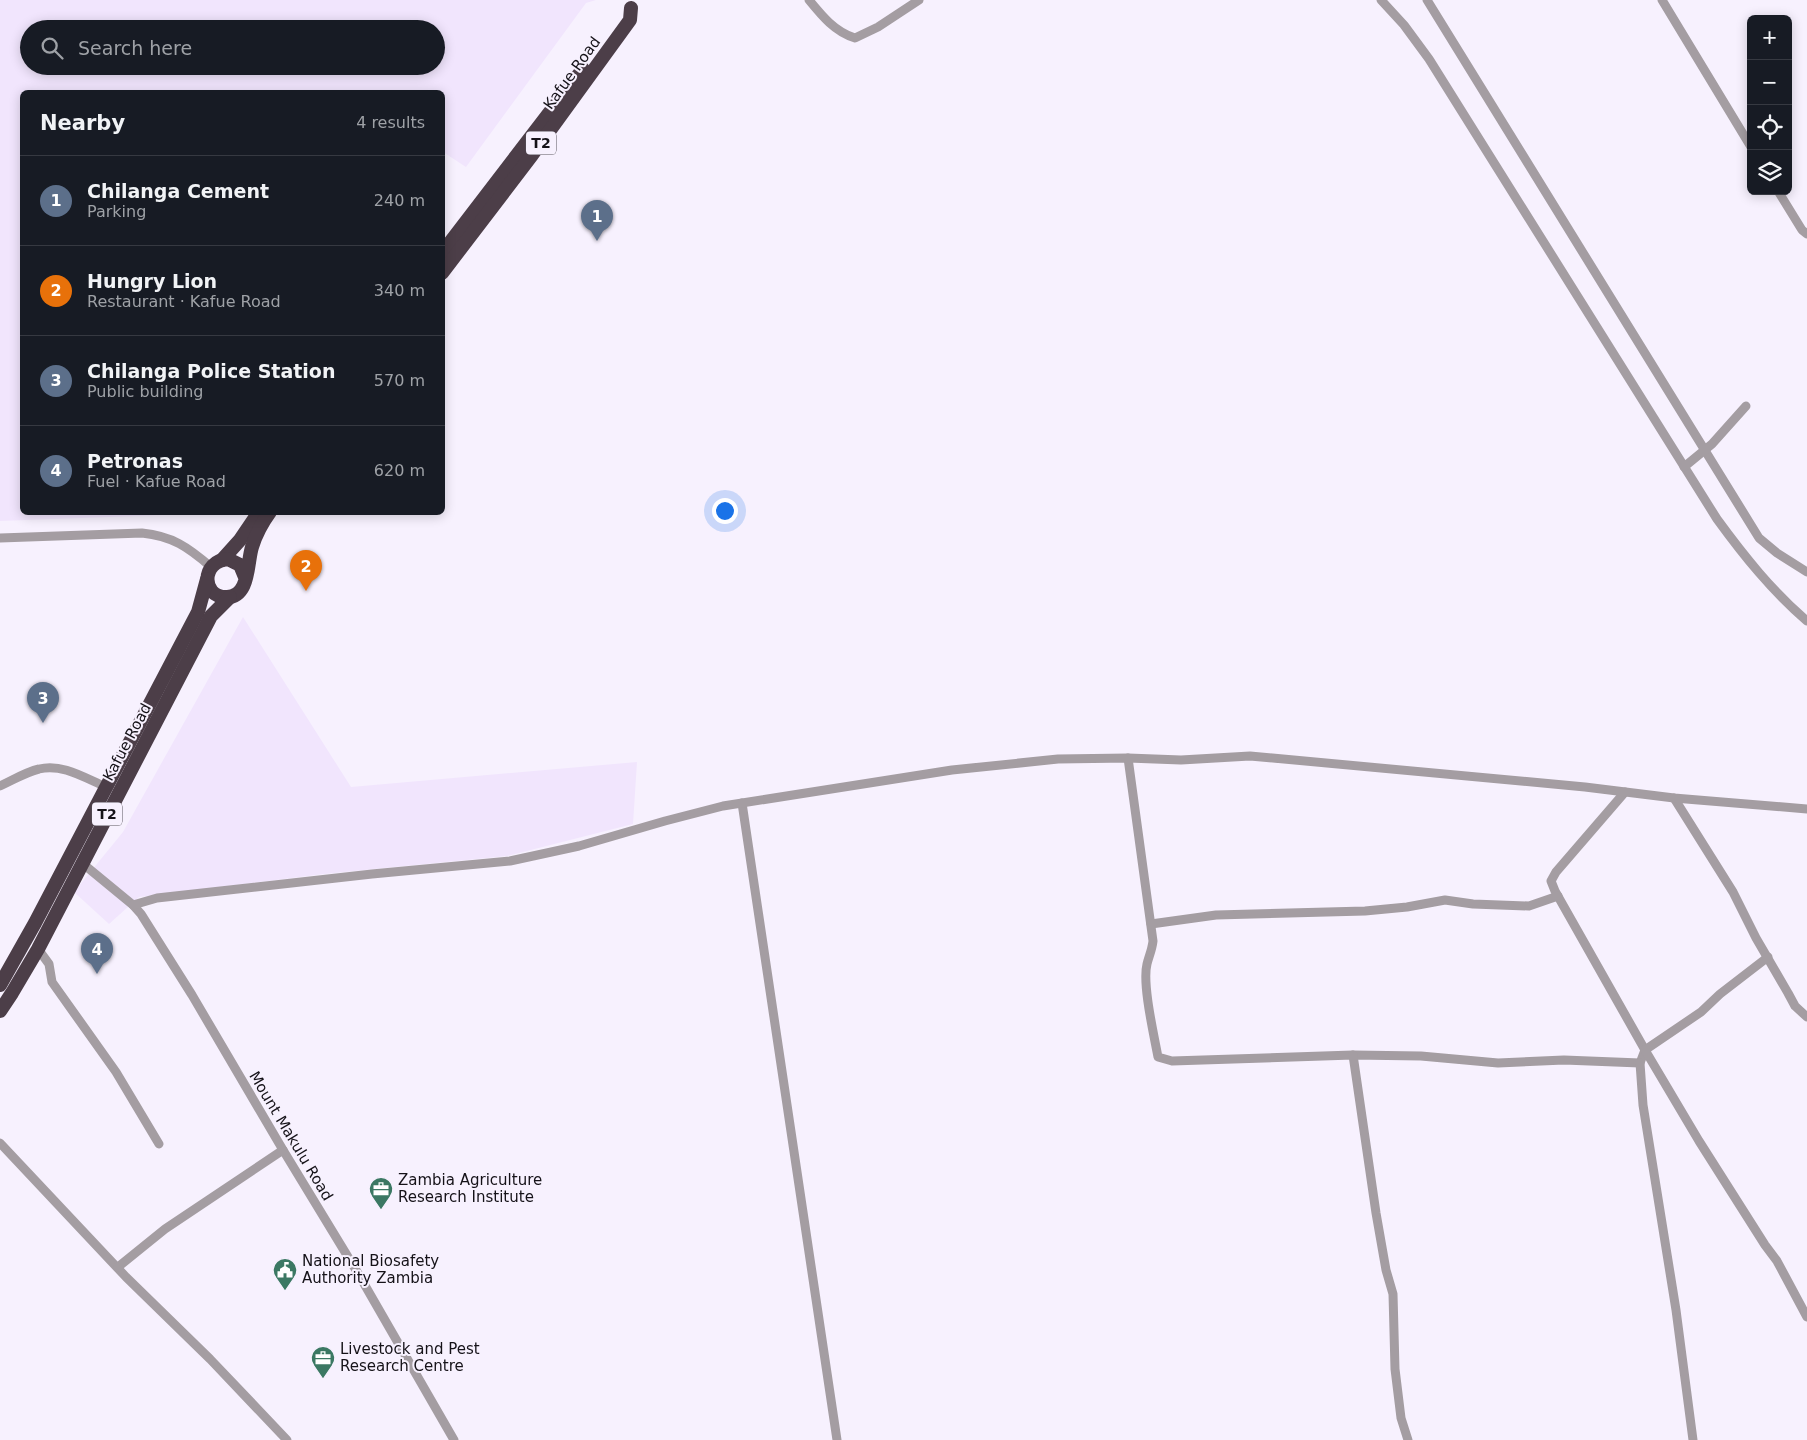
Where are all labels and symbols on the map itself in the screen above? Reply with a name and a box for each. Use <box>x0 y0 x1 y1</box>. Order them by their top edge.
street label: Kafue Road <box>540 33 604 113</box>
road number: T2 <box>526 132 556 154</box>
pin: 1 <box>581 200 613 241</box>
your location <box>712 498 738 524</box>
pin: 2 <box>290 550 322 591</box>
pin: 3 <box>27 682 59 723</box>
street label: Kafue Road <box>99 700 155 784</box>
road number: T2 <box>92 802 122 826</box>
pin: 4 <box>81 933 113 974</box>
street label: Mount Makulu Road <box>245 1068 337 1204</box>
place label: Zambia Agriculture Research Institute <box>398 1171 542 1206</box>
office icon: Zambia Agriculture Research Institute <box>368 1176 394 1210</box>
place label: National Biosafety Authority Zambia <box>302 1252 439 1287</box>
public building icon: National Biosafety Authority Zambia <box>272 1257 298 1291</box>
place label: Livestock and Pest Research Centre <box>340 1340 480 1375</box>
office icon: Livestock and Pest Research Centre <box>310 1345 336 1379</box>

